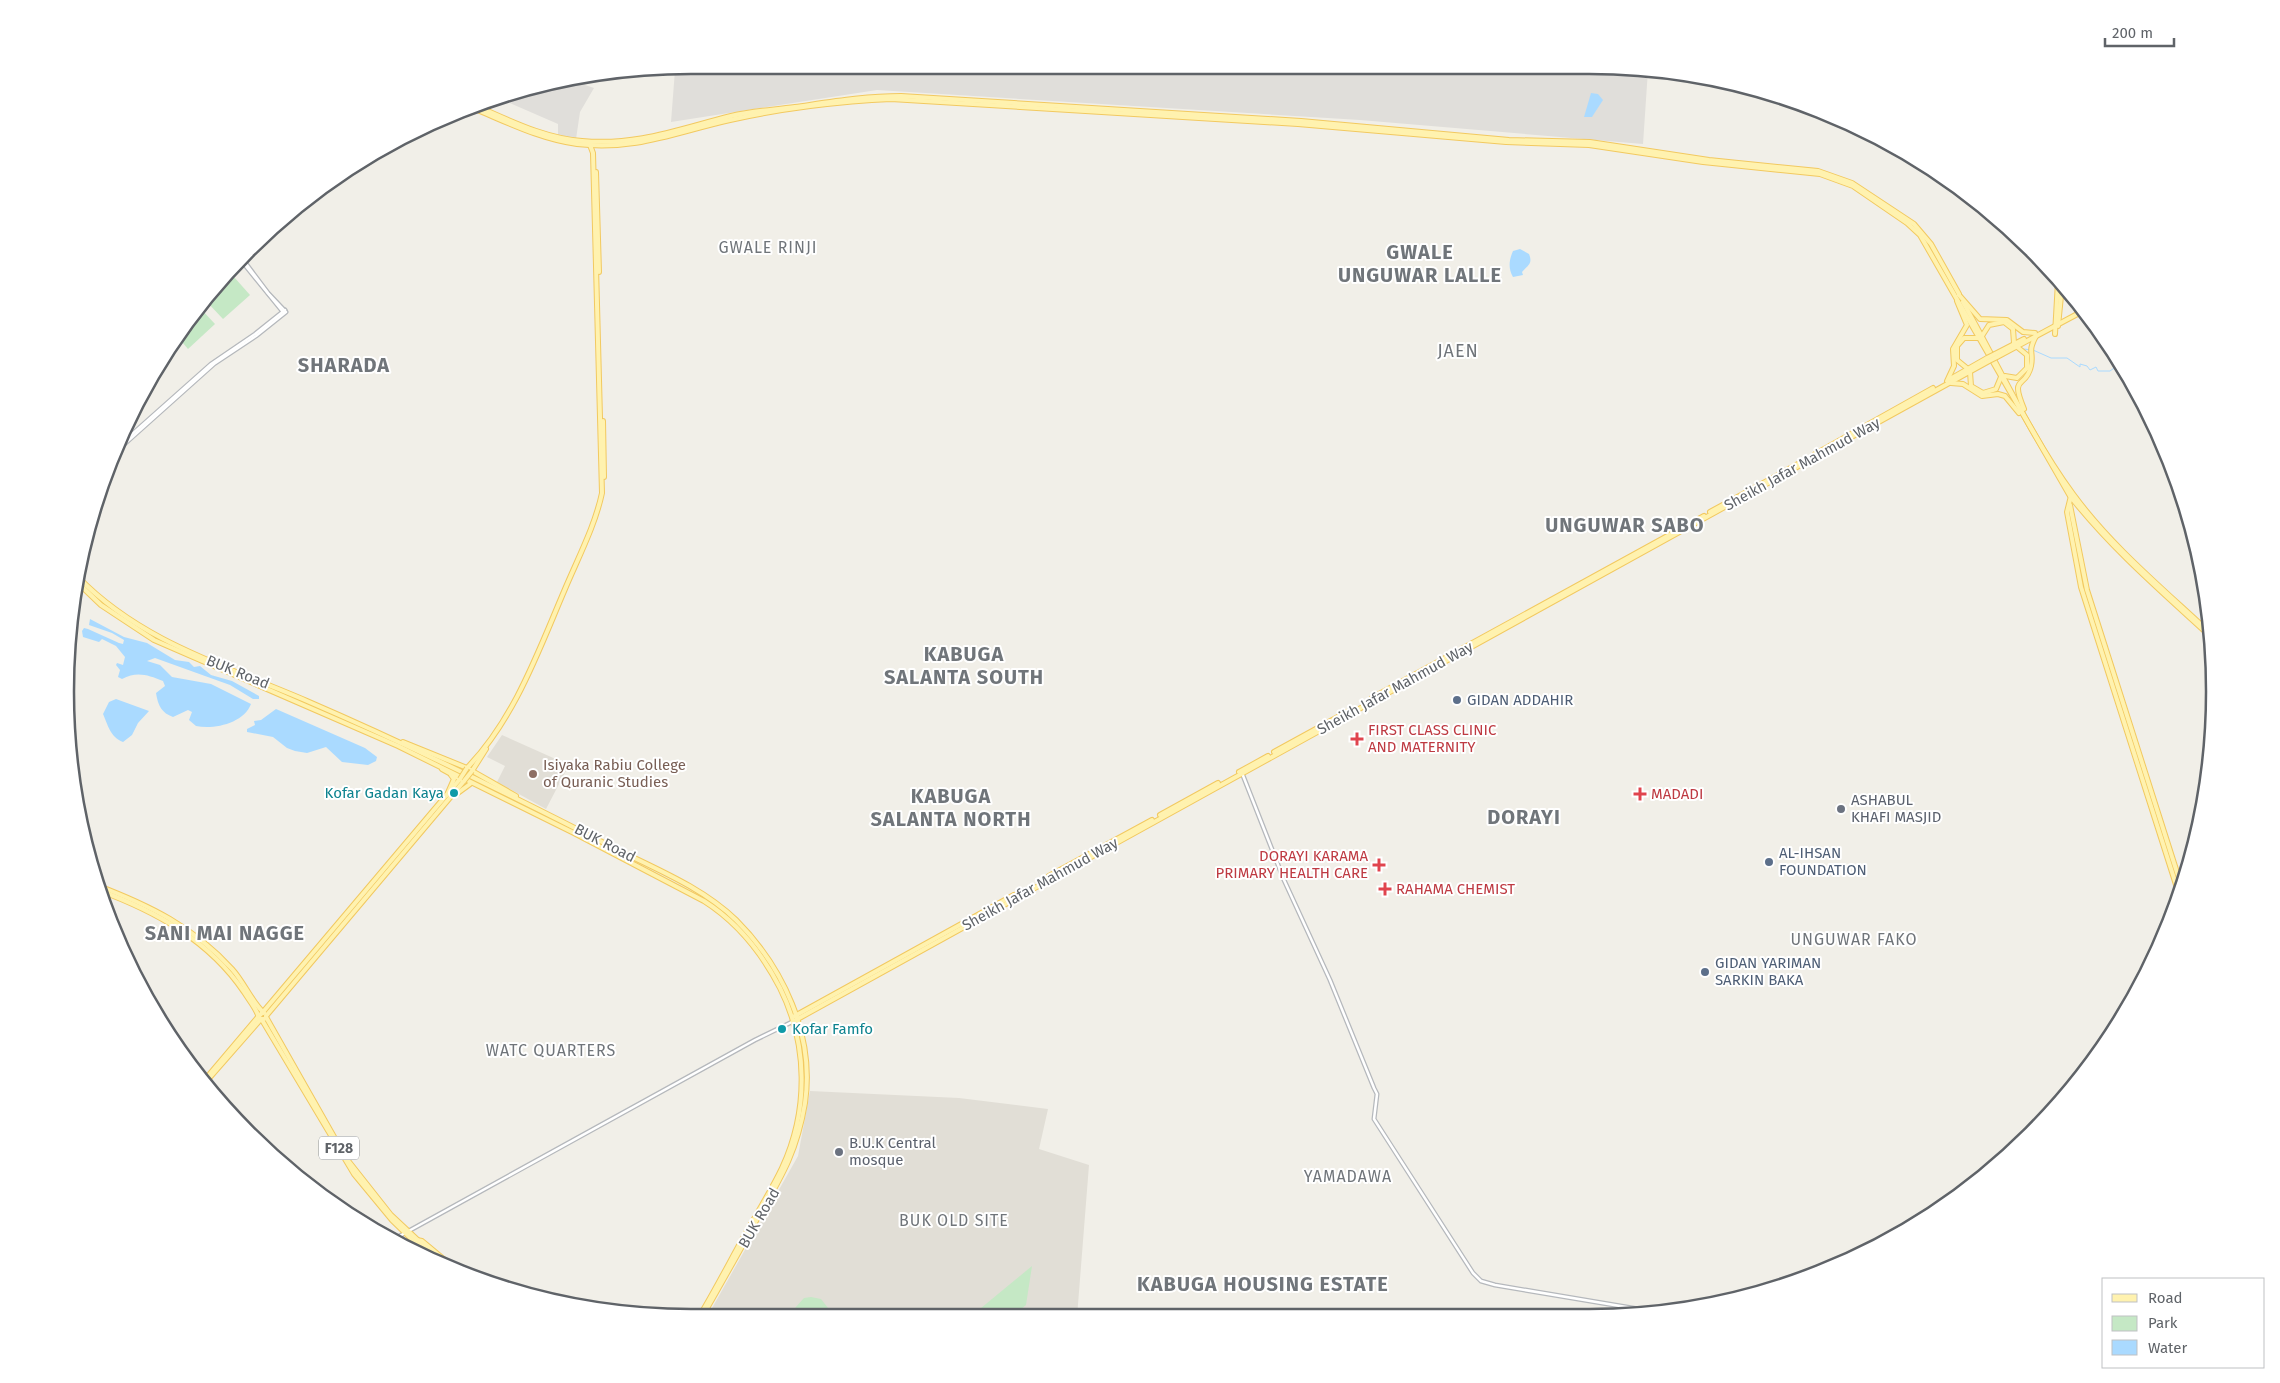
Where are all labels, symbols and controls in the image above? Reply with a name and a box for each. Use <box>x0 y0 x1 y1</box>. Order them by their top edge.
scale bar <box>2105 15 2174 47</box>
text: 200 m <box>2112 24 2153 42</box>
district label: GWALE RINJI <box>718 238 818 257</box>
district label: GWALE UNGUWAR LALLE <box>1338 240 1502 287</box>
district label: JAEN <box>1437 340 1479 362</box>
district label: SHARADA <box>298 353 390 377</box>
street label: Sheikh Jafar Mahmud Way <box>1721 413 1884 514</box>
district label: UNGUWAR SABO <box>1545 513 1705 537</box>
street label: Sheikh Jafar Mahmud Way <box>1314 637 1477 738</box>
district label: KABUGA SALANTA SOUTH <box>884 642 1044 689</box>
street label: BUK Road <box>204 651 272 693</box>
place label: GIDAN ADDAHIR <box>1467 691 1573 709</box>
marker: GIDAN ADDAHIR <box>1451 694 1463 706</box>
place label: FIRST CLASS CLINIC AND MATERNITY <box>1368 721 1497 756</box>
marker: FIRST CLASS CLINIC AND MATERNITY <box>1350 732 1364 746</box>
place label: Isiyaka Rabiu College of Quranic Studies <box>543 756 686 791</box>
marker: Isiyaka Rabiu College of Quranic Studies <box>527 768 539 780</box>
place label: Kofar Gadan Kaya <box>325 784 444 802</box>
district label: KABUGA SALANTA NORTH <box>871 784 1031 831</box>
place label: MADADI <box>1651 785 1703 803</box>
marker: Kofar Gadan Kaya <box>448 787 460 799</box>
marker: MADADI <box>1633 787 1647 801</box>
place label: ASHABUL KHAFI MASJID <box>1851 791 1941 826</box>
marker: ASHABUL KHAFI MASJID <box>1835 803 1847 815</box>
district label: DORAYI <box>1487 805 1561 829</box>
street label: BUK Road <box>571 820 639 866</box>
street label: Sheikh Jafar Mahmud Way <box>959 833 1122 934</box>
place label: AL-IHSAN FOUNDATION <box>1779 844 1867 879</box>
place label: DORAYI KARAMA PRIMARY HEALTH CARE <box>1216 847 1368 882</box>
marker: AL-IHSAN FOUNDATION <box>1763 856 1775 868</box>
marker: DORAYI KARAMA PRIMARY HEALTH CARE <box>1372 858 1386 872</box>
place label: RAHAMA CHEMIST <box>1396 880 1515 898</box>
marker: RAHAMA CHEMIST <box>1378 882 1392 896</box>
district label: SANI MAI NAGGE <box>145 921 305 945</box>
district label: UNGUWAR FAKO <box>1790 930 1918 949</box>
place label: GIDAN YARIMAN SARKIN BAKA <box>1715 954 1821 989</box>
marker: GIDAN YARIMAN SARKIN BAKA <box>1699 966 1711 978</box>
place label: Kofar Famfo <box>792 1020 873 1038</box>
marker: Kofar Famfo <box>776 1023 788 1035</box>
district label: WATC QUARTERS <box>486 1041 616 1060</box>
place label: B.U.K Central mosque <box>849 1134 937 1169</box>
road number: F128 <box>319 1136 359 1160</box>
marker: B.U.K Central mosque <box>833 1146 845 1158</box>
district label: YAMADAWA <box>1304 1167 1392 1186</box>
street label: BUK Road <box>735 1185 783 1251</box>
district label: BUK OLD SITE <box>899 1211 1009 1230</box>
district label: KABUGA HOUSING ESTATE <box>1137 1272 1389 1296</box>
legend <box>2102 1278 2265 1368</box>
text: Road <box>2148 1289 2183 1307</box>
text: Park <box>2148 1314 2178 1332</box>
text: Water <box>2148 1339 2187 1357</box>

